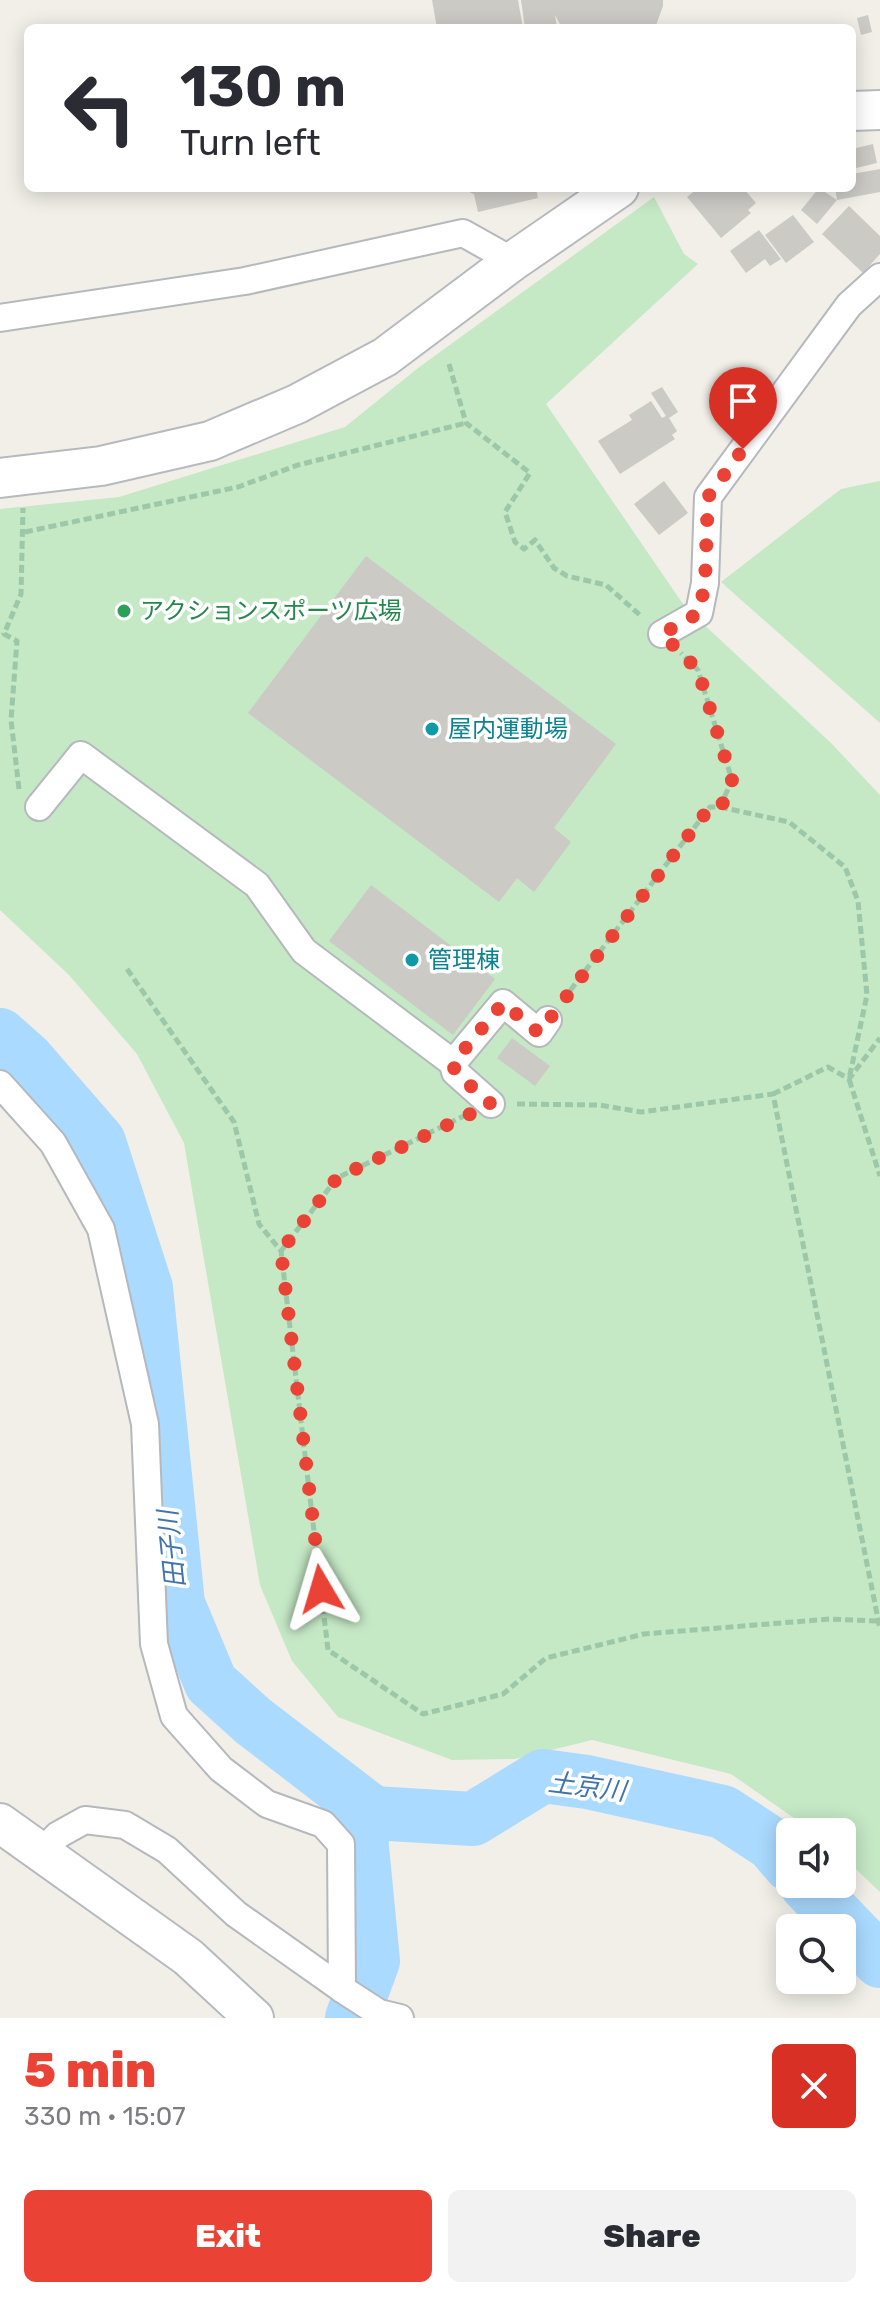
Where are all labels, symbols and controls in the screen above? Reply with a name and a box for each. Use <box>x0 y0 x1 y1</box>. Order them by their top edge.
text: 130 m <box>180 54 346 120</box>
icon: left <box>48 56 152 160</box>
text: Turn left <box>180 121 321 164</box>
pin <box>709 367 777 449</box>
icon: arrive <box>721 379 765 423</box>
place label: アクションスポーツ広場 <box>140 597 402 625</box>
marker: アクションスポーツ広場 <box>115 602 133 620</box>
place label: 屋内運動場 <box>448 715 568 743</box>
marker: 屋内運動場 <box>423 720 441 738</box>
place label: 管理棟 <box>428 946 500 974</box>
marker: 管理棟 <box>403 951 421 969</box>
water label: 田子川 <box>152 1506 191 1589</box>
position arrow <box>279 1547 363 1631</box>
water label: 土京川 <box>546 1767 631 1808</box>
map controls <box>776 1818 856 1994</box>
button: sound <box>776 1818 856 1898</box>
button: search <box>776 1914 856 1994</box>
text: 5 min <box>24 2042 156 2099</box>
button: close <box>772 2044 856 2128</box>
text: 330 m · 15:07 <box>24 2101 186 2132</box>
button: Exit <box>24 2190 432 2282</box>
button: Share <box>448 2190 856 2282</box>

